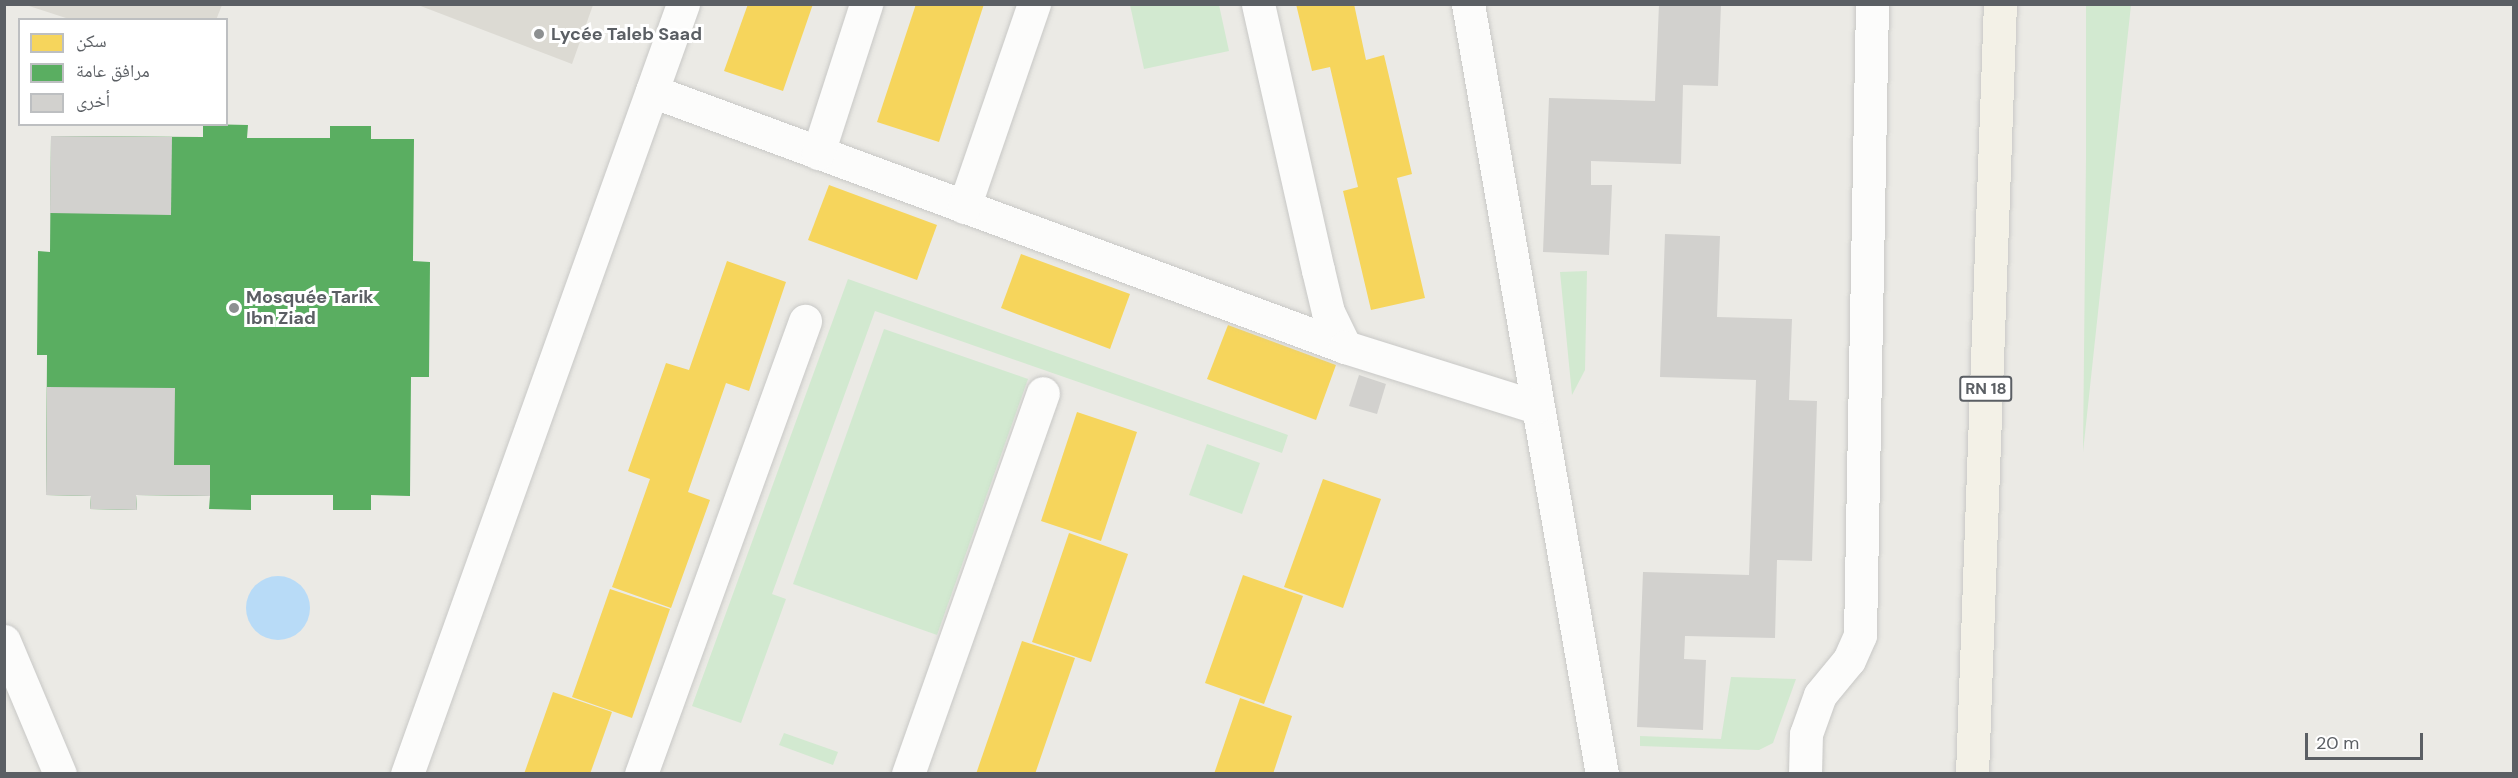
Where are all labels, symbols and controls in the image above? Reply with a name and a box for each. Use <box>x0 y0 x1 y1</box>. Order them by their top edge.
legend <box>18 18 228 126</box>
place label: Lycée Taleb Saad <box>551 23 702 45</box>
marker: Lycée Taleb Saad <box>532 27 546 41</box>
text: سكن <box>76 29 107 53</box>
text: مرافق عامة <box>76 59 150 83</box>
text: أخرى <box>76 89 110 113</box>
place label: Mosquée Tarik Ibn Ziad <box>246 287 374 330</box>
marker: Mosquée Tarik Ibn Ziad <box>227 301 241 315</box>
road number: RN 18 <box>1959 376 2013 402</box>
scale bar <box>2308 721 2426 759</box>
text: 20 m <box>2316 731 2359 755</box>

